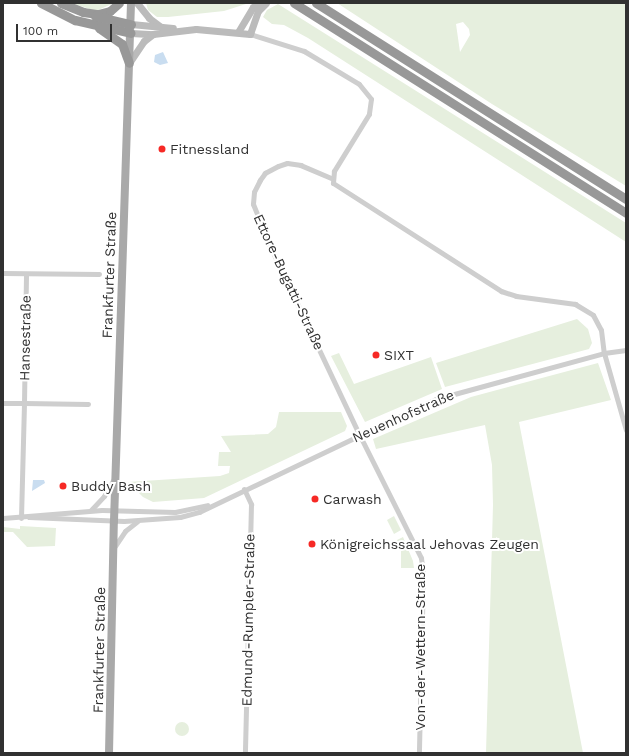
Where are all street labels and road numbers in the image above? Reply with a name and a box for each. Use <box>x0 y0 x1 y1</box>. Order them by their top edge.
street label: Frankfurter Straße <box>98 211 120 339</box>
street label: Ettore-Bugatti-Straße <box>250 211 328 353</box>
street label: Hansestraße <box>16 295 34 381</box>
street label: Neuenhofstraße <box>350 386 456 446</box>
street label: Edmund-Rumpler-Straße <box>238 533 258 707</box>
street label: Von-der-Wettern-Straße <box>412 564 428 730</box>
street label: Frankfurter Straße <box>89 586 109 714</box>

